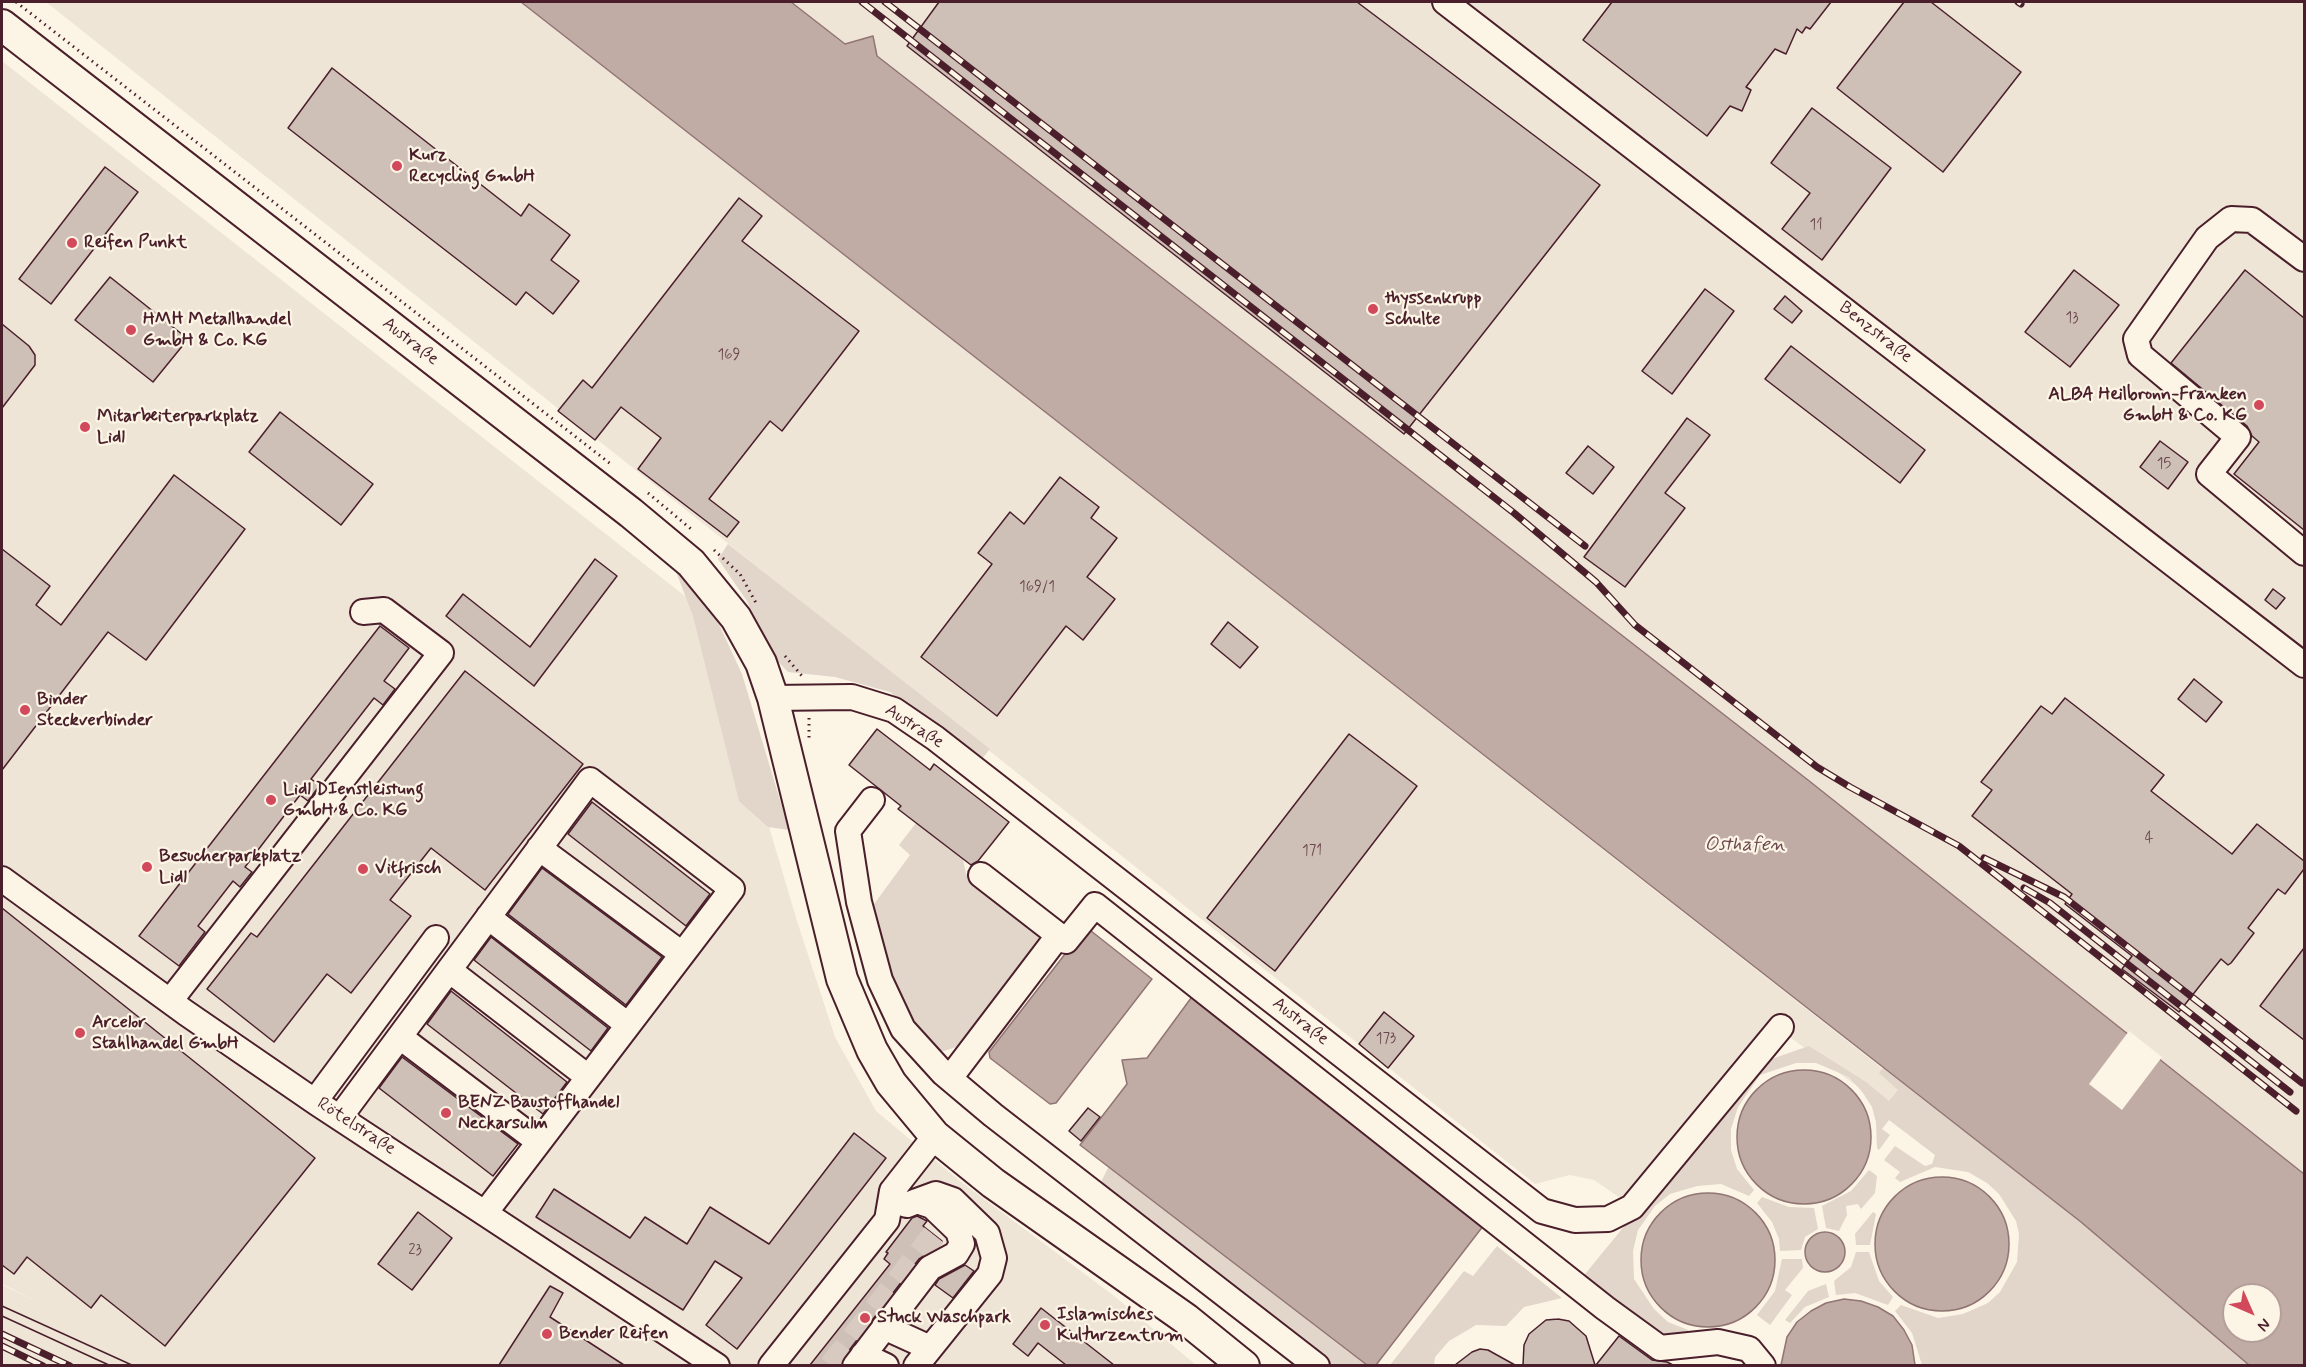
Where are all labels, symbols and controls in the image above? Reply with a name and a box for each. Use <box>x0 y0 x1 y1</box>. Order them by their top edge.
place label: Kurz Recycling GmbH <box>409 145 535 188</box>
marker: Kurz Recycling GmbH <box>390 159 404 173</box>
house number: 11 <box>1809 217 1823 235</box>
place label: Reifen Punkt <box>84 232 187 254</box>
marker: Reifen Punkt <box>65 236 79 250</box>
place label: thyssenkrupp Schulte <box>1385 288 1481 330</box>
street label: Benzstraße <box>1834 298 1916 368</box>
marker: thyssenkrupp Schulte <box>1366 302 1380 316</box>
place label: HMH Metallhandel GmbH & Co. KG <box>143 309 291 352</box>
house number: 13 <box>2065 310 2079 328</box>
street label: Austraße <box>377 313 443 371</box>
marker: HMH Metallhandel GmbH & Co. KG <box>124 323 138 337</box>
house number: 169 <box>718 347 740 365</box>
place label: ALBA Heilbronn-Franken GmbH & Co. KG <box>2048 384 2247 426</box>
marker: ALBA Heilbronn-Franken GmbH & Co. KG <box>2252 398 2266 412</box>
place label: Mitarbeiterparkplatz Lidl <box>97 406 259 448</box>
marker: Mitarbeiterparkplatz Lidl <box>78 420 92 434</box>
house number: 15 <box>2157 456 2171 474</box>
house number: 169/1 <box>1019 579 1055 597</box>
place label: Binder Steckverbinder <box>37 689 153 732</box>
street label: Austraße <box>880 700 948 754</box>
marker: Binder Steckverbinder <box>18 703 32 717</box>
place label: Lidl DIenstleistung GmbH & Co. KG <box>283 779 424 822</box>
marker: Lidl DIenstleistung GmbH & Co. KG <box>264 793 278 807</box>
house number: 4 <box>2145 830 2153 848</box>
water label: Osthafen <box>1704 834 1786 858</box>
house number: 171 <box>1302 843 1322 861</box>
place label: Besucherparkplatz Lidl <box>159 846 301 888</box>
place label: Vitfrisch <box>375 858 441 880</box>
marker: Besucherparkplatz Lidl <box>140 860 154 874</box>
marker: Vitfrisch <box>356 862 370 876</box>
street label: Austraße <box>1267 993 1333 1051</box>
place label: Arcelor Stahlhandel GmbH <box>92 1012 239 1054</box>
marker: Arcelor Stahlhandel GmbH <box>73 1026 87 1040</box>
house number: 173 <box>1376 1031 1396 1049</box>
place label: BENZ Baustoffhandel Neckarsulm <box>458 1092 619 1134</box>
street label: Rötelstraße <box>313 1094 399 1160</box>
marker: BENZ Baustoffhandel Neckarsulm <box>439 1106 453 1120</box>
house number: 23 <box>408 1242 422 1260</box>
north arrow <box>2222 1283 2282 1343</box>
place label: Islamisches Kulturzentrum <box>1057 1304 1183 1346</box>
place label: Stuck Waschpark <box>877 1307 1011 1329</box>
marker: Stuck Waschpark <box>858 1311 872 1325</box>
text: N <box>2252 1313 2275 1336</box>
marker: Islamisches Kulturzentrum <box>1038 1318 1052 1332</box>
place label: Bender Reifen <box>559 1323 669 1345</box>
marker: Bender Reifen <box>540 1327 554 1341</box>

